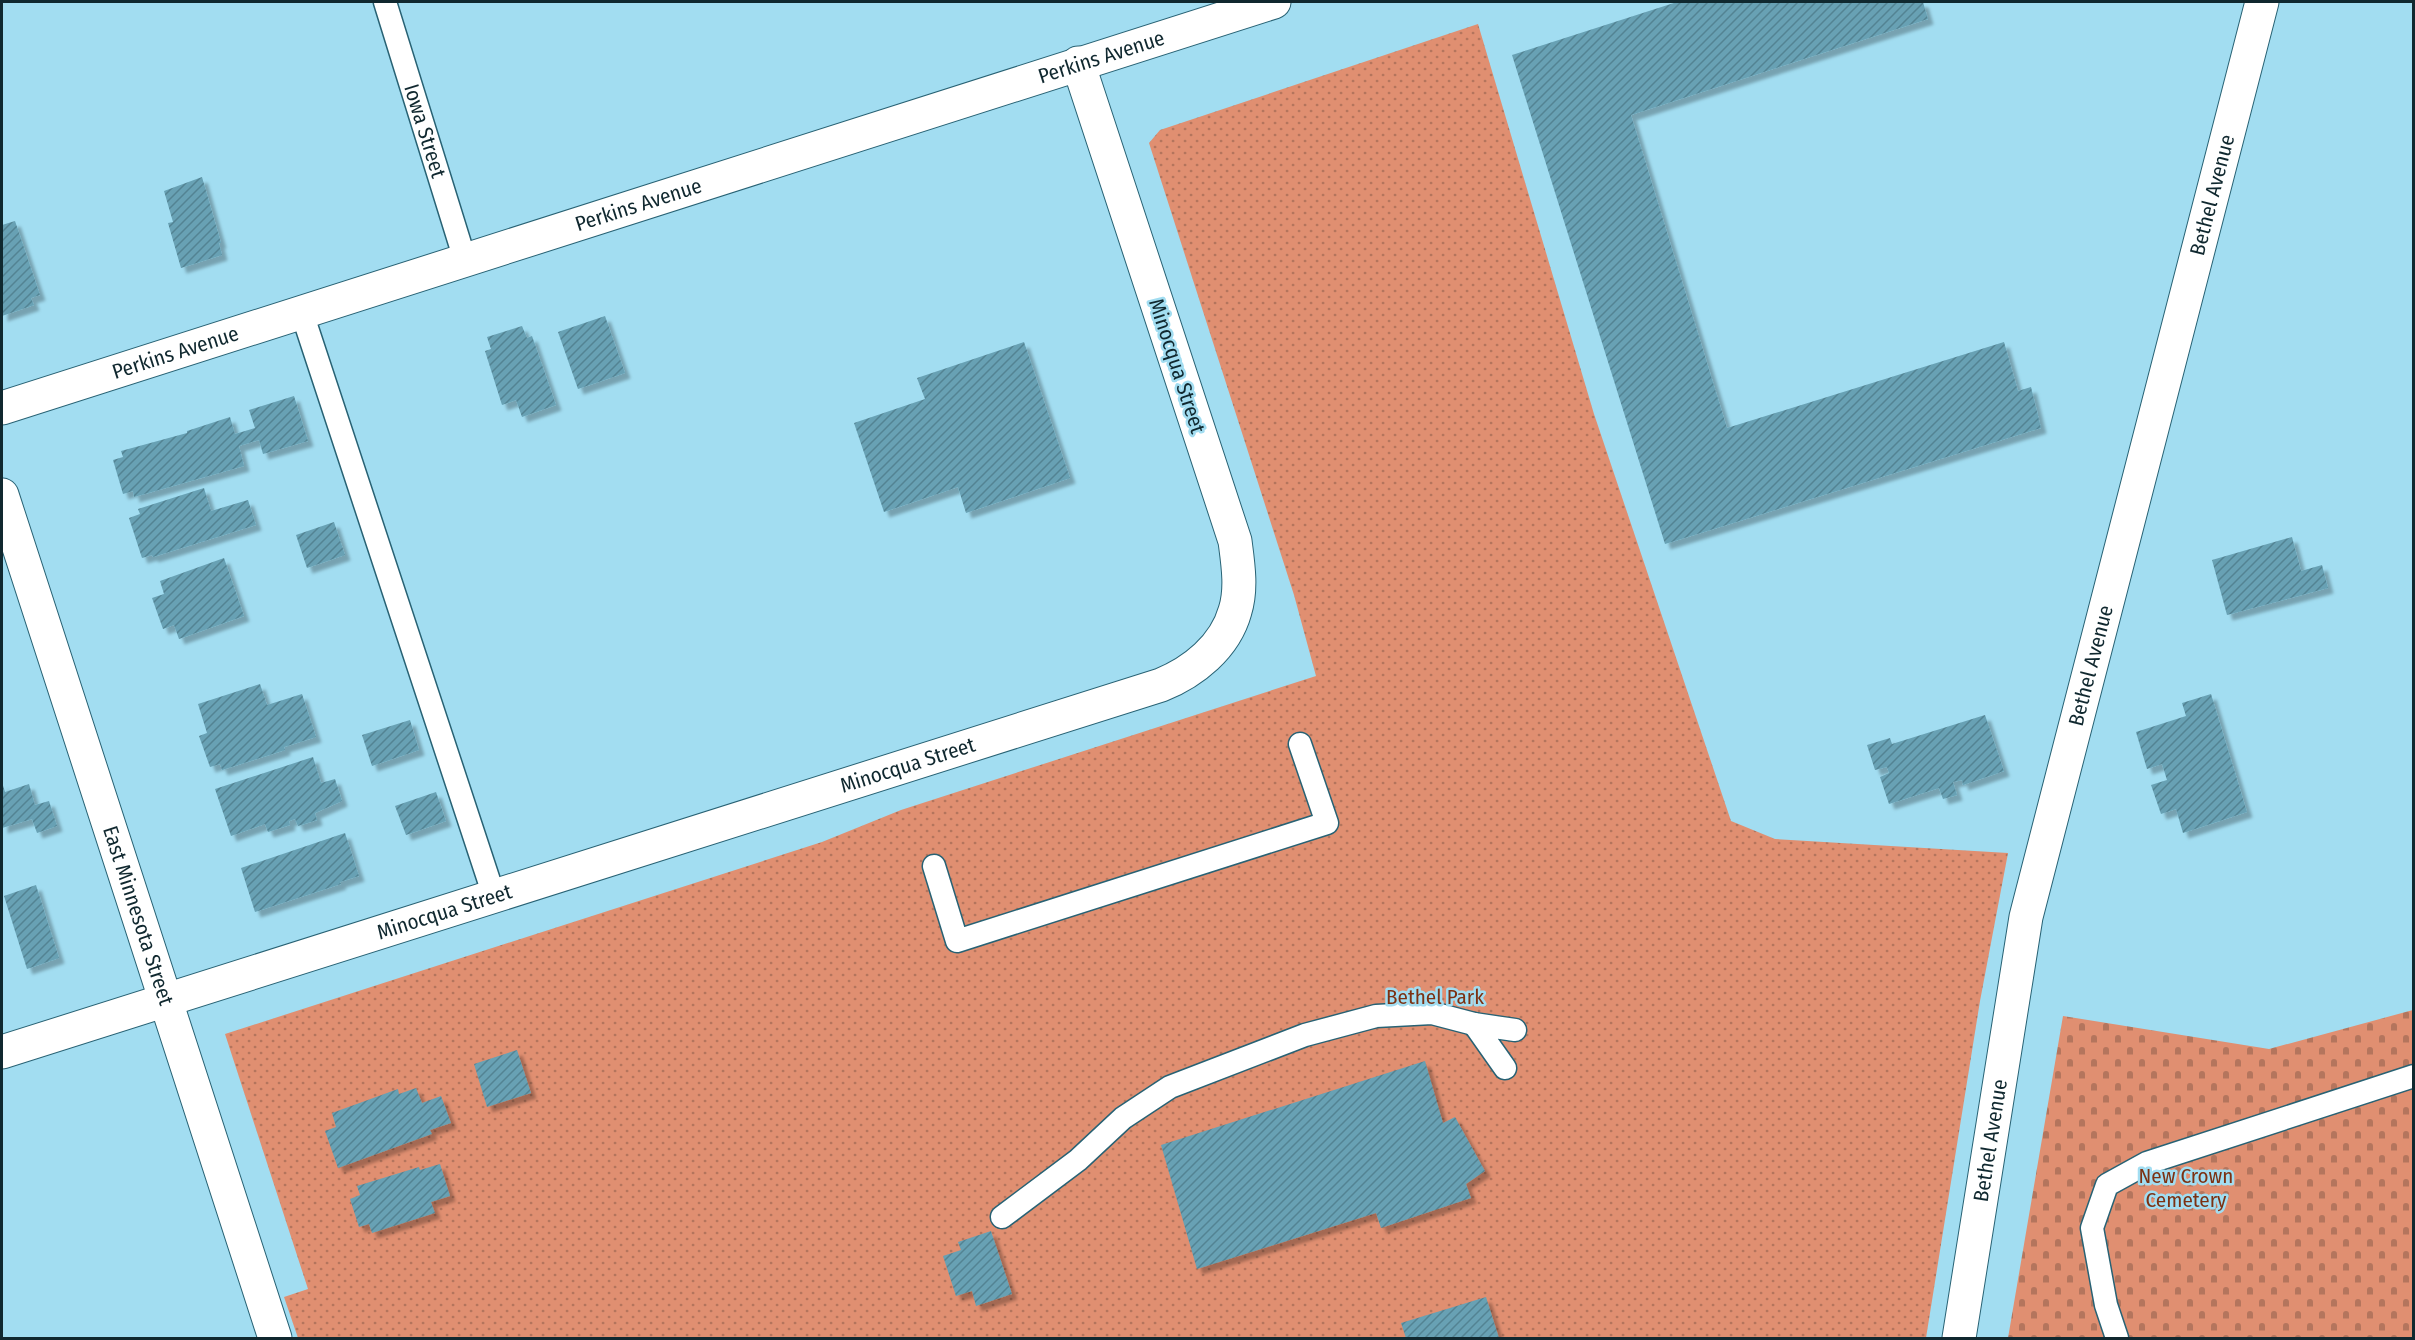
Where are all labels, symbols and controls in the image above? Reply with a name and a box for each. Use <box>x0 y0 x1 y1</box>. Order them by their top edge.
street label: Perkins Avenue <box>1035 25 1168 89</box>
street label: Iowa Street <box>398 81 452 181</box>
street label: Bethel Avenue <box>2184 132 2240 258</box>
street label: Perkins Avenue <box>572 173 705 237</box>
street label: Minocqua Street <box>1143 295 1211 437</box>
street label: Perkins Avenue <box>109 320 242 385</box>
street label: Bethel Avenue <box>2063 602 2119 729</box>
street label: Minocqua Street <box>837 732 979 799</box>
street label: East Minnesota Street <box>97 823 179 1009</box>
street label: Minocqua Street <box>374 878 515 945</box>
park label: Bethel Park <box>1386 984 1484 1010</box>
street label: Bethel Avenue <box>1968 1077 2013 1204</box>
park label: New Crown Cemetery <box>2139 1163 2233 1213</box>

